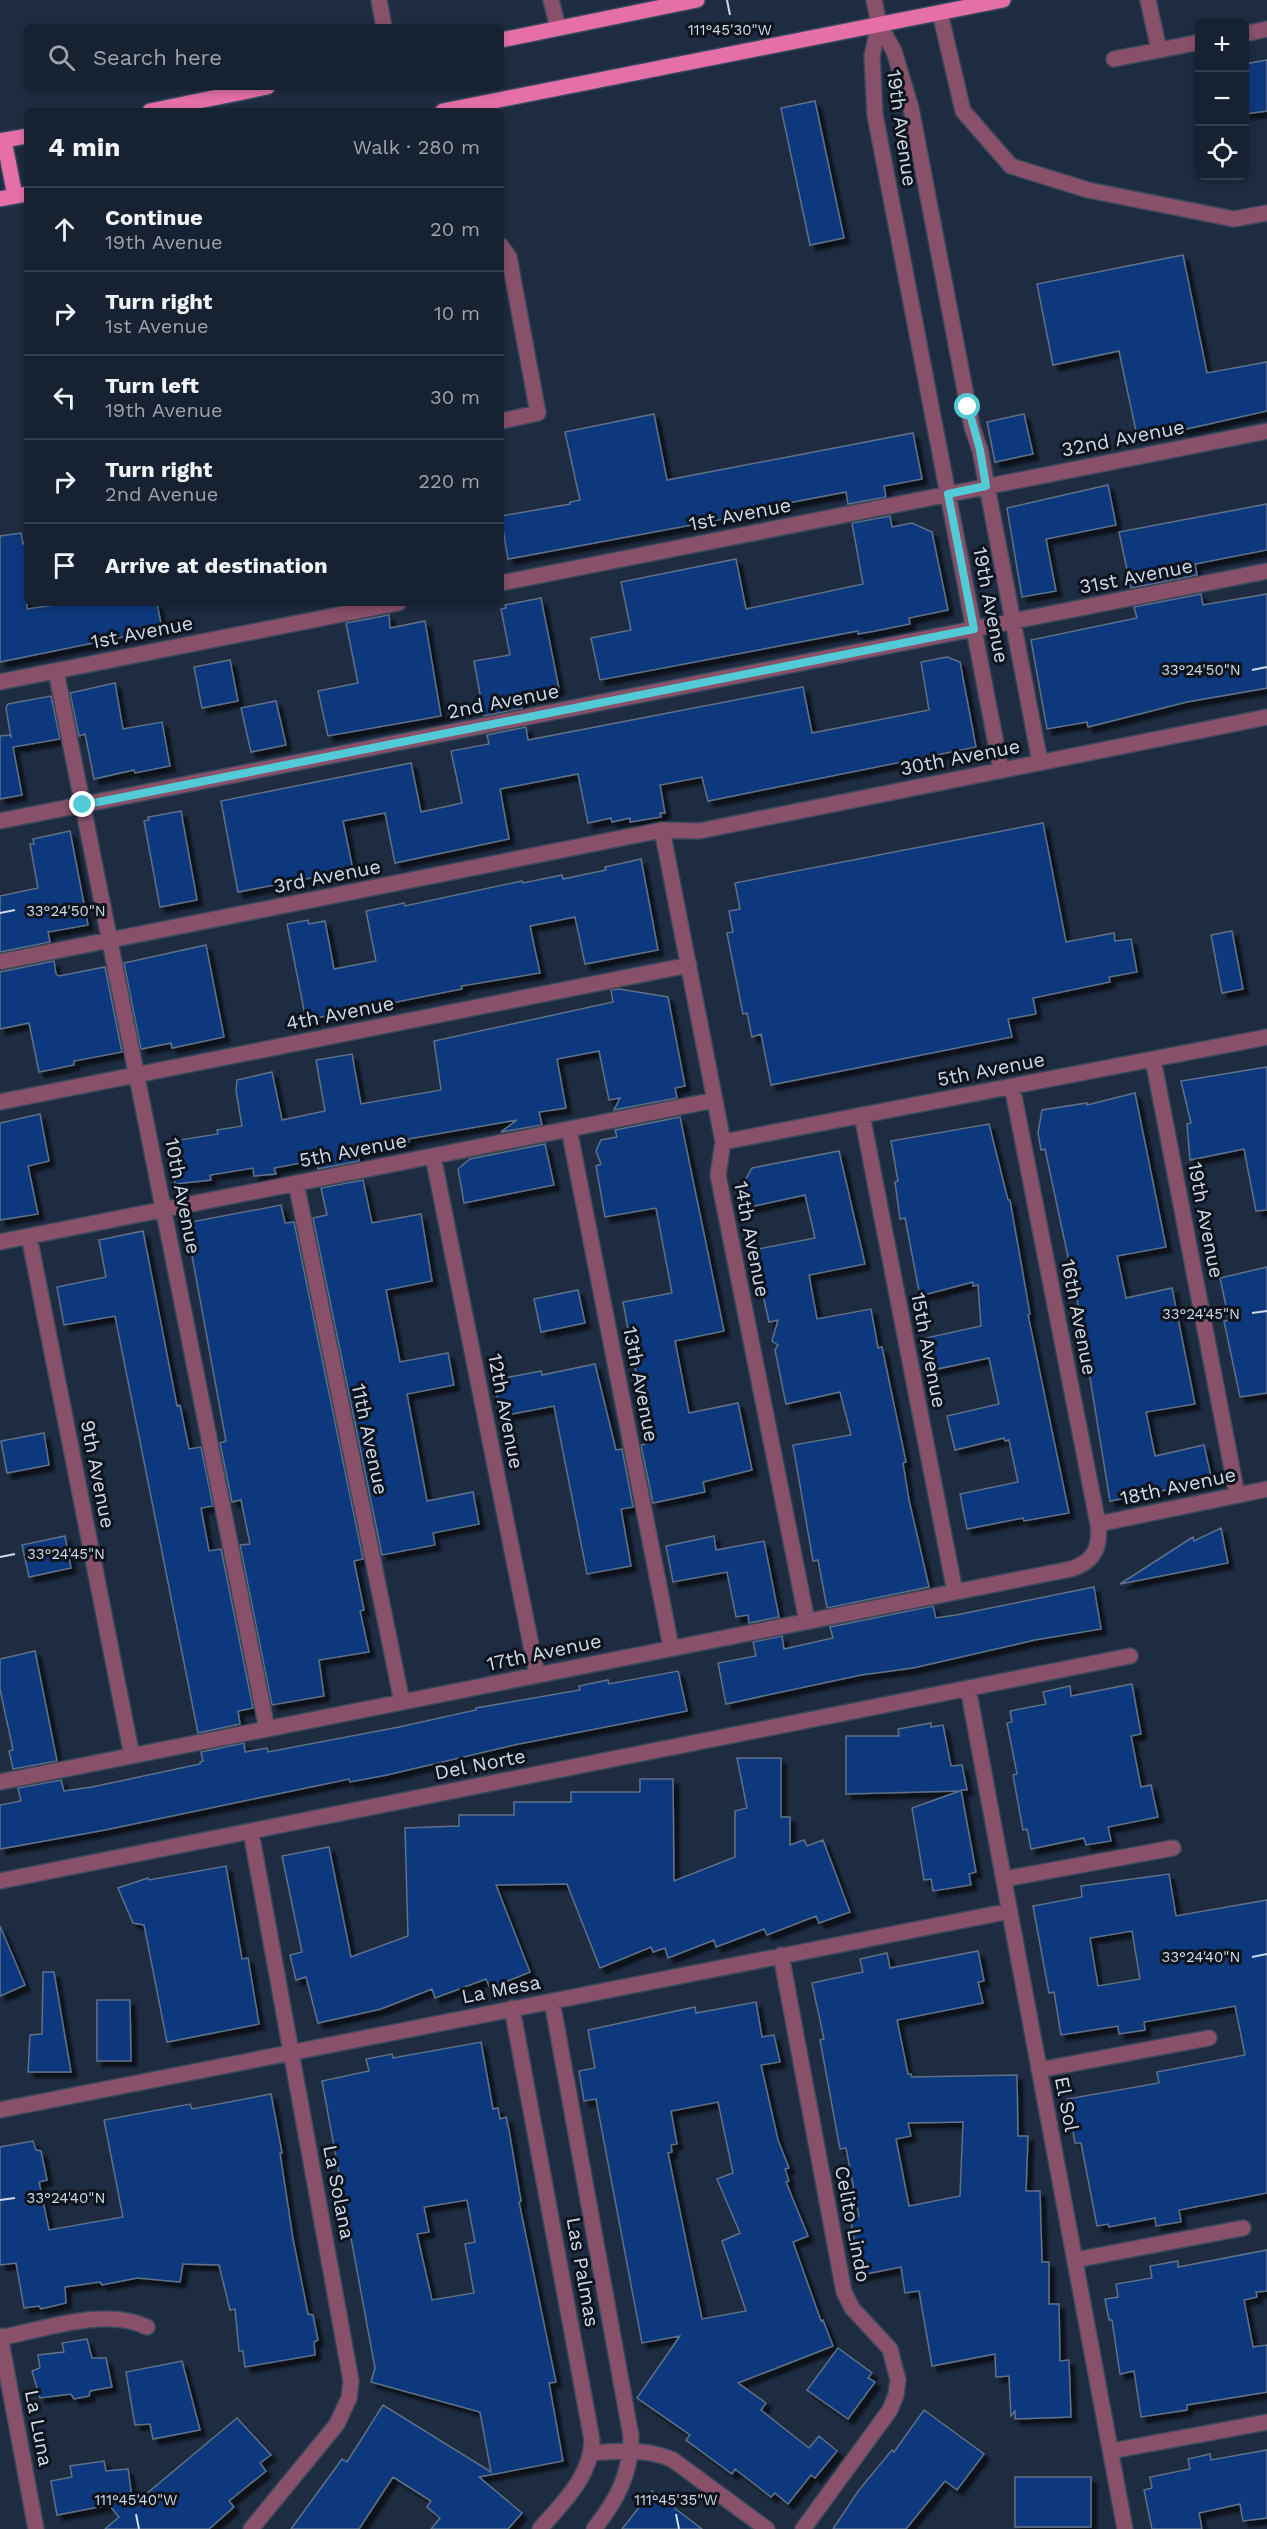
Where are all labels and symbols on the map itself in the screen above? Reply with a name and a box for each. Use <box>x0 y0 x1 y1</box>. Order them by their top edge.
text: 111°45'30"W <box>688 21 772 39</box>
street label: 19th Avenue <box>882 68 922 188</box>
route start <box>954 393 980 419</box>
street label: 32nd Avenue <box>1059 414 1187 462</box>
street label: 1st Avenue <box>687 492 793 536</box>
street label: 19th Avenue <box>968 545 1014 665</box>
street label: 31st Avenue <box>1077 553 1195 599</box>
street label: 1st Avenue <box>89 610 195 654</box>
text: 33°24'50"N <box>1161 661 1241 679</box>
street label: 2nd Avenue <box>445 678 561 724</box>
street label: 30th Avenue <box>898 734 1022 780</box>
route end <box>69 791 95 817</box>
street label: 3rd Avenue <box>271 854 383 898</box>
text: 33°24'50"N <box>26 902 106 920</box>
street label: 4th Avenue <box>284 991 396 1035</box>
street label: 5th Avenue <box>935 1047 1047 1091</box>
street label: 5th Avenue <box>297 1128 409 1172</box>
street label: 10th Avenue <box>160 1136 206 1256</box>
street label: 19th Avenue <box>1183 1160 1229 1280</box>
street label: 14th Avenue <box>729 1179 775 1299</box>
street label: 16th Avenue <box>1056 1257 1102 1377</box>
street label: 15th Avenue <box>906 1290 952 1410</box>
text: 33°24'45"N <box>1162 1305 1240 1323</box>
street label: 13th Avenue <box>618 1324 664 1444</box>
street label: 12th Avenue <box>483 1351 529 1471</box>
street label: 11th Avenue <box>347 1381 393 1497</box>
street label: 9th Avenue <box>76 1418 120 1530</box>
street label: 18th Avenue <box>1118 1462 1238 1510</box>
text: 33°24'45"N <box>27 1545 105 1563</box>
street label: 17th Avenue <box>485 1628 603 1676</box>
street label: Del Norte <box>432 1743 528 1785</box>
text: 33°24'40"N <box>1162 1948 1240 1966</box>
street label: La Mesa <box>459 1970 543 2008</box>
street label: El Sol <box>1050 2074 1084 2134</box>
street label: La Solana <box>318 2143 360 2241</box>
street label: Celito Lindo <box>830 2164 876 2284</box>
text: 33°24'40"N <box>27 2189 105 2207</box>
street label: Las Palmas <box>562 2215 604 2329</box>
street label: La Luna <box>20 2388 58 2468</box>
text: 111°45'40"W <box>94 2491 178 2509</box>
text: 111°45'35"W <box>634 2491 718 2509</box>

